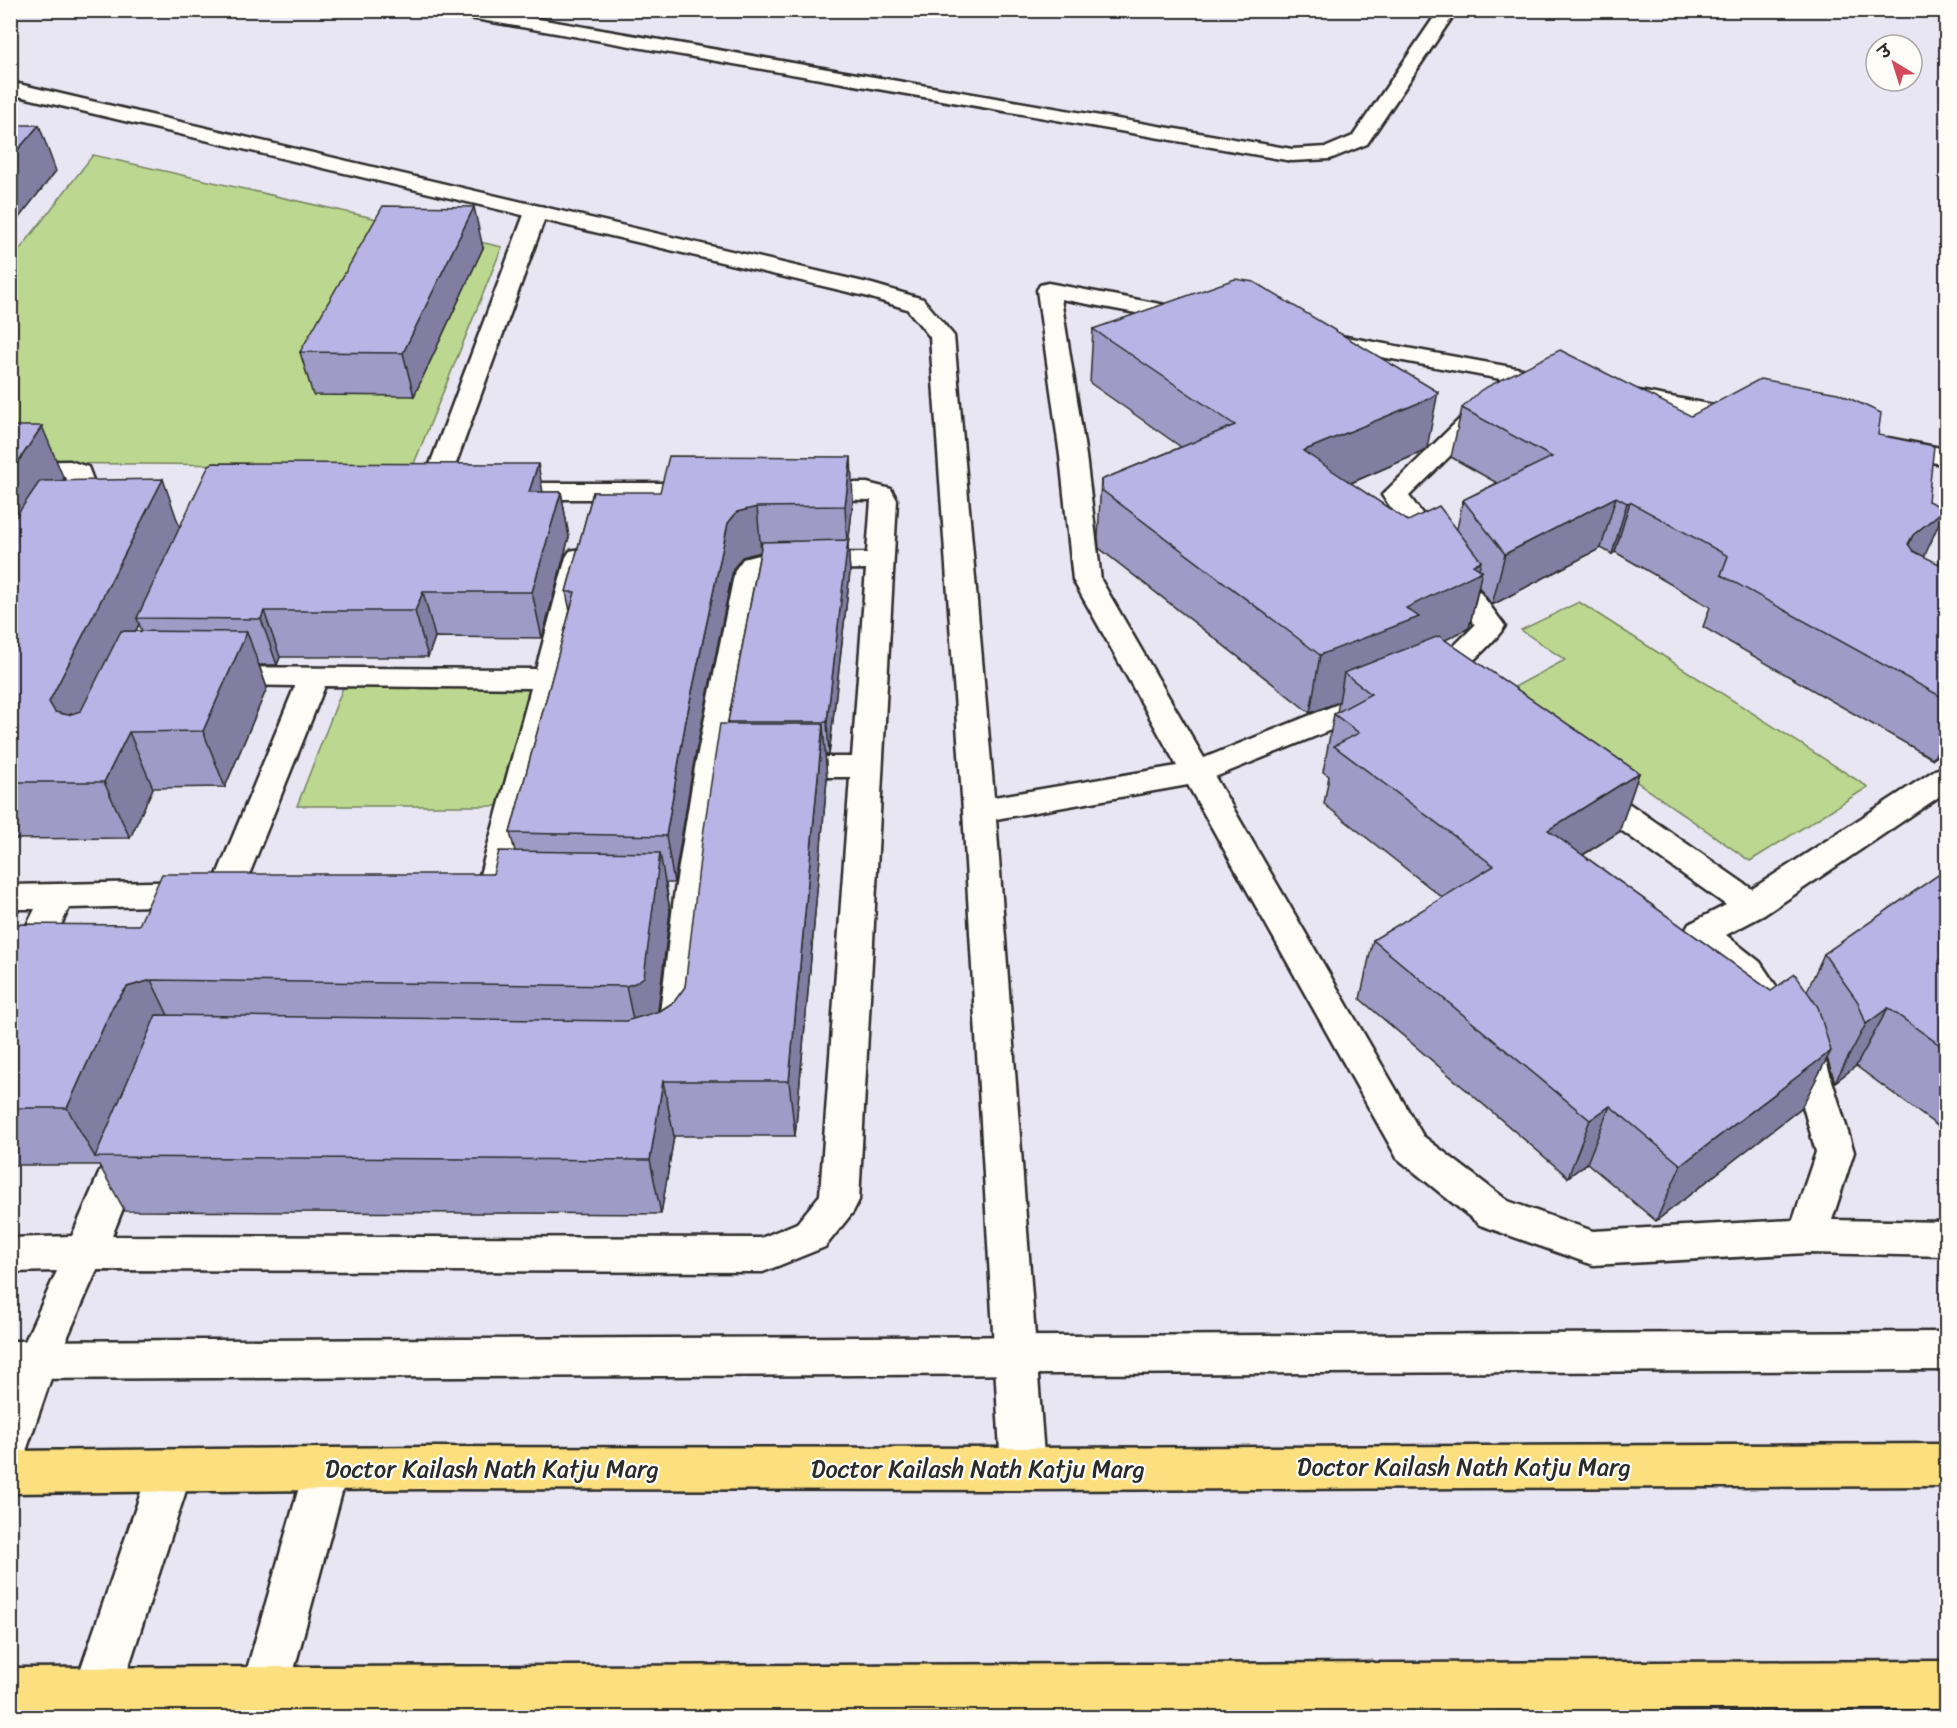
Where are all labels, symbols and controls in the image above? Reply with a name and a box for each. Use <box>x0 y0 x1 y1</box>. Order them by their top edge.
north arrow <box>1864 33 1924 93</box>
text: उ <box>1870 36 1899 68</box>
street label: Doctor Kailash Nath Katju Marg <box>1297 1446 1631 1488</box>
street label: Doctor Kailash Nath Katju Marg <box>325 1448 659 1490</box>
street label: Doctor Kailash Nath Katju Marg <box>811 1448 1145 1490</box>

